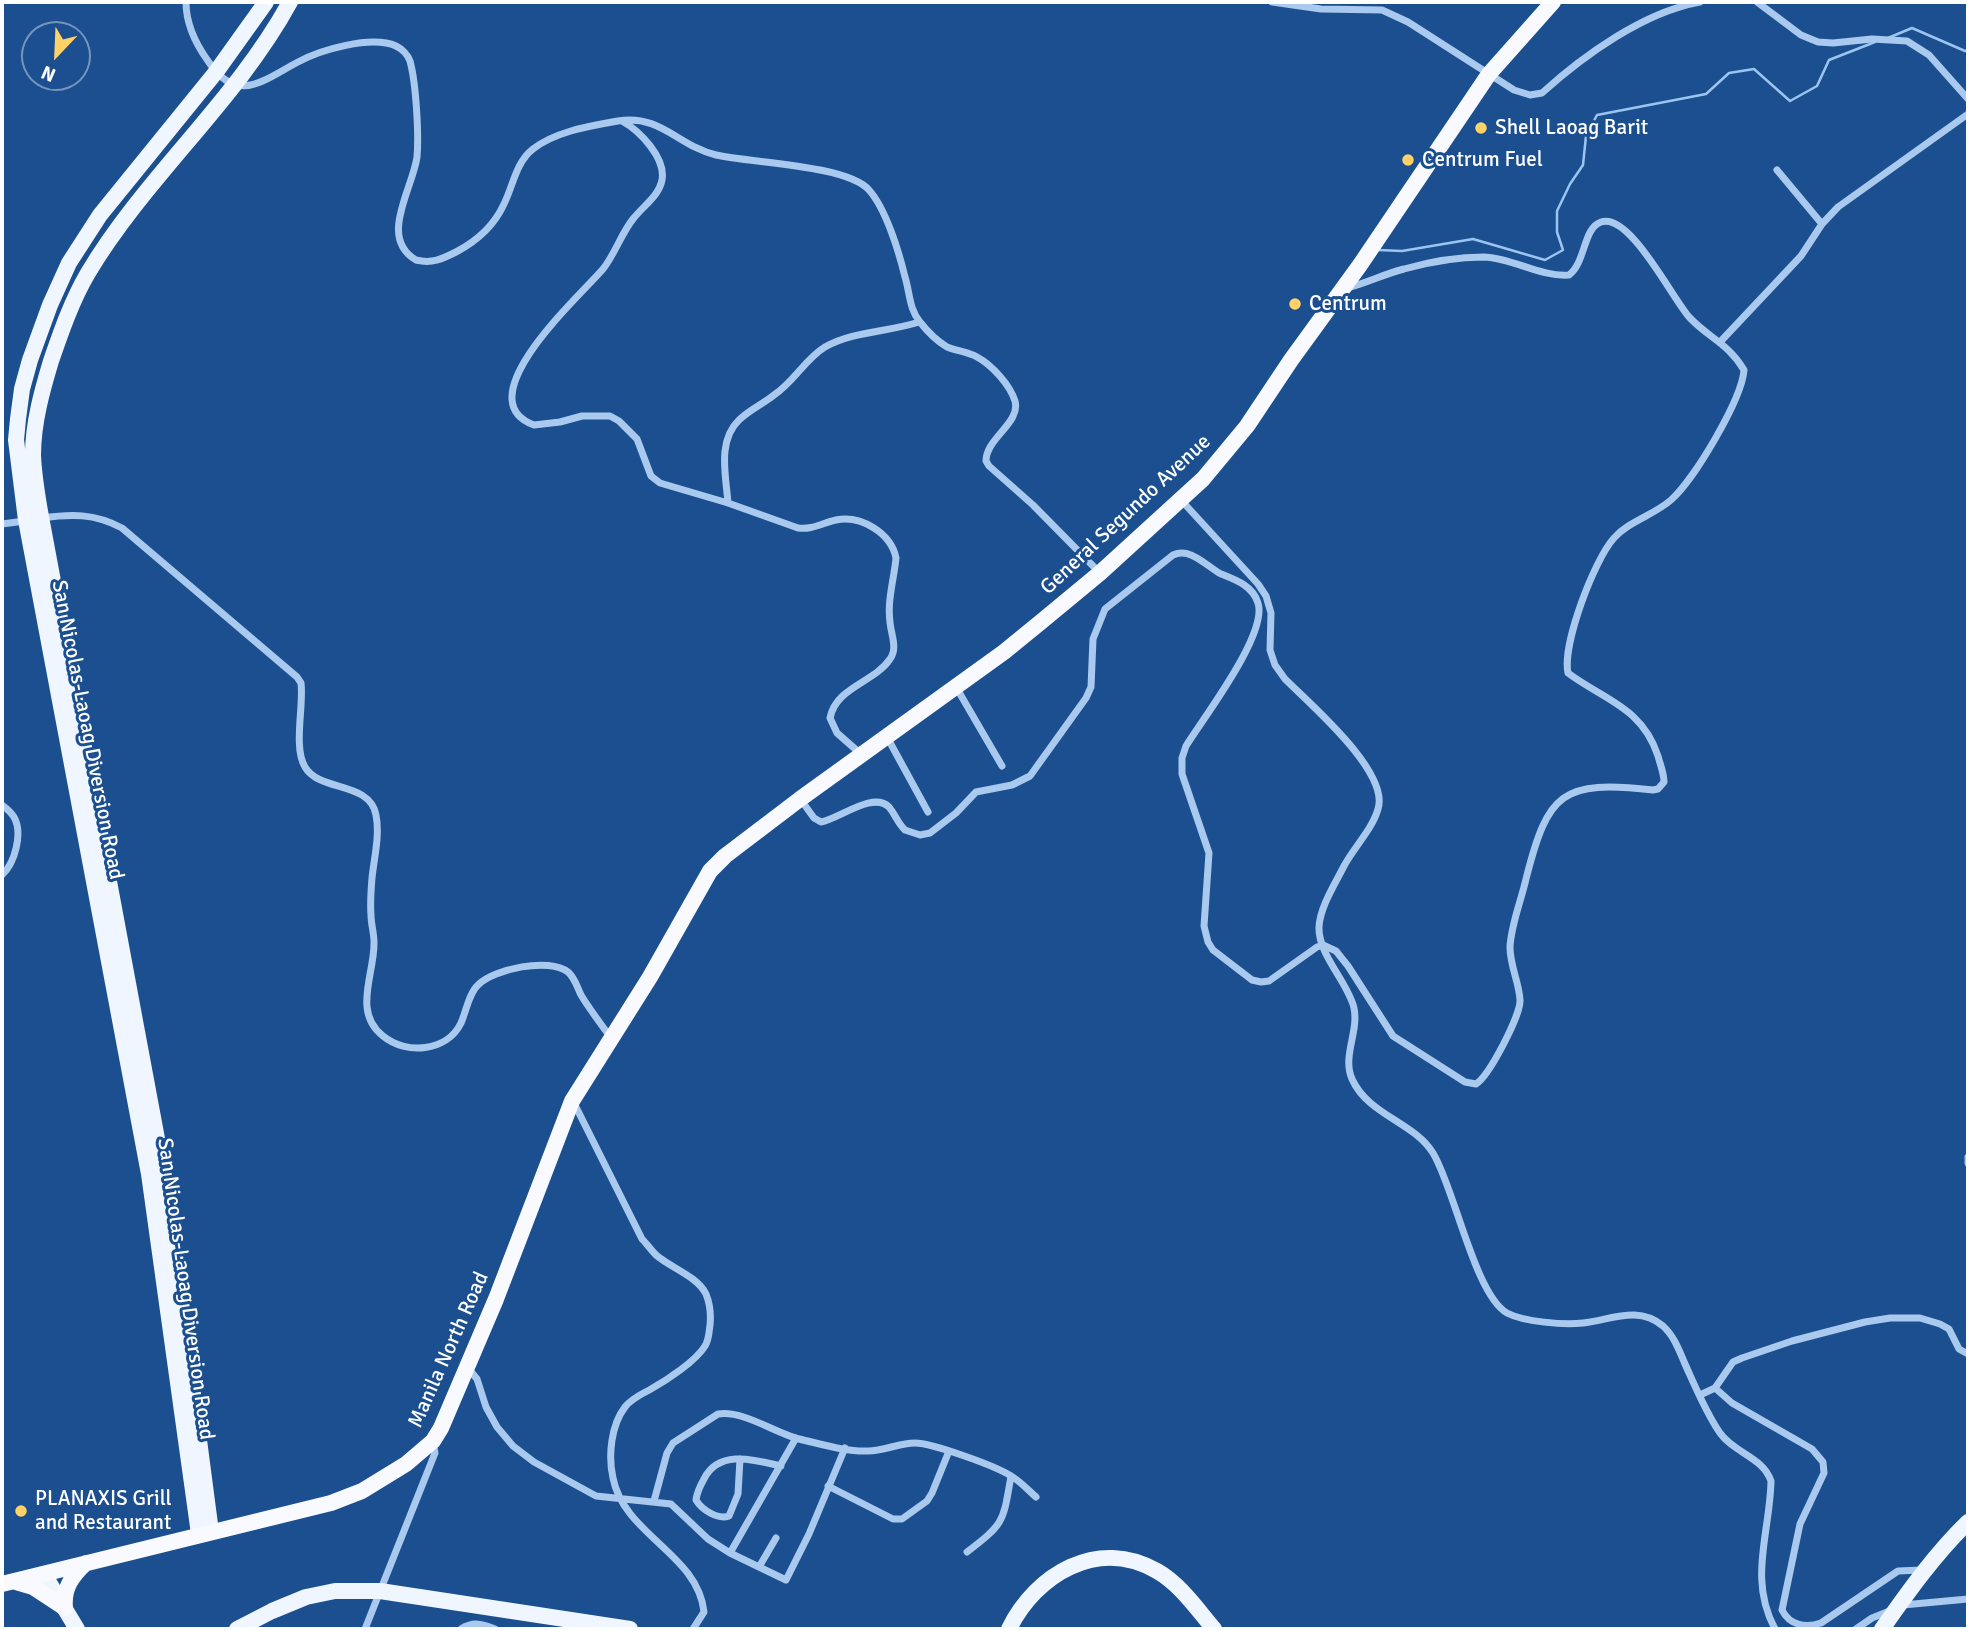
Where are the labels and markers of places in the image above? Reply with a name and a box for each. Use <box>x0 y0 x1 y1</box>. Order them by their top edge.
place label: Shell Laoag Barit <box>1495 115 1648 141</box>
marker: Shell Laoag Barit <box>1473 120 1489 136</box>
place label: Centrum Fuel <box>1422 147 1543 173</box>
marker: Centrum Fuel <box>1400 152 1416 168</box>
place label: Centrum <box>1309 291 1387 317</box>
marker: Centrum <box>1287 296 1303 312</box>
place label: PLANAXIS Grill and Restaurant <box>35 1486 172 1536</box>
marker: PLANAXIS Grill and Restaurant <box>13 1503 29 1519</box>

